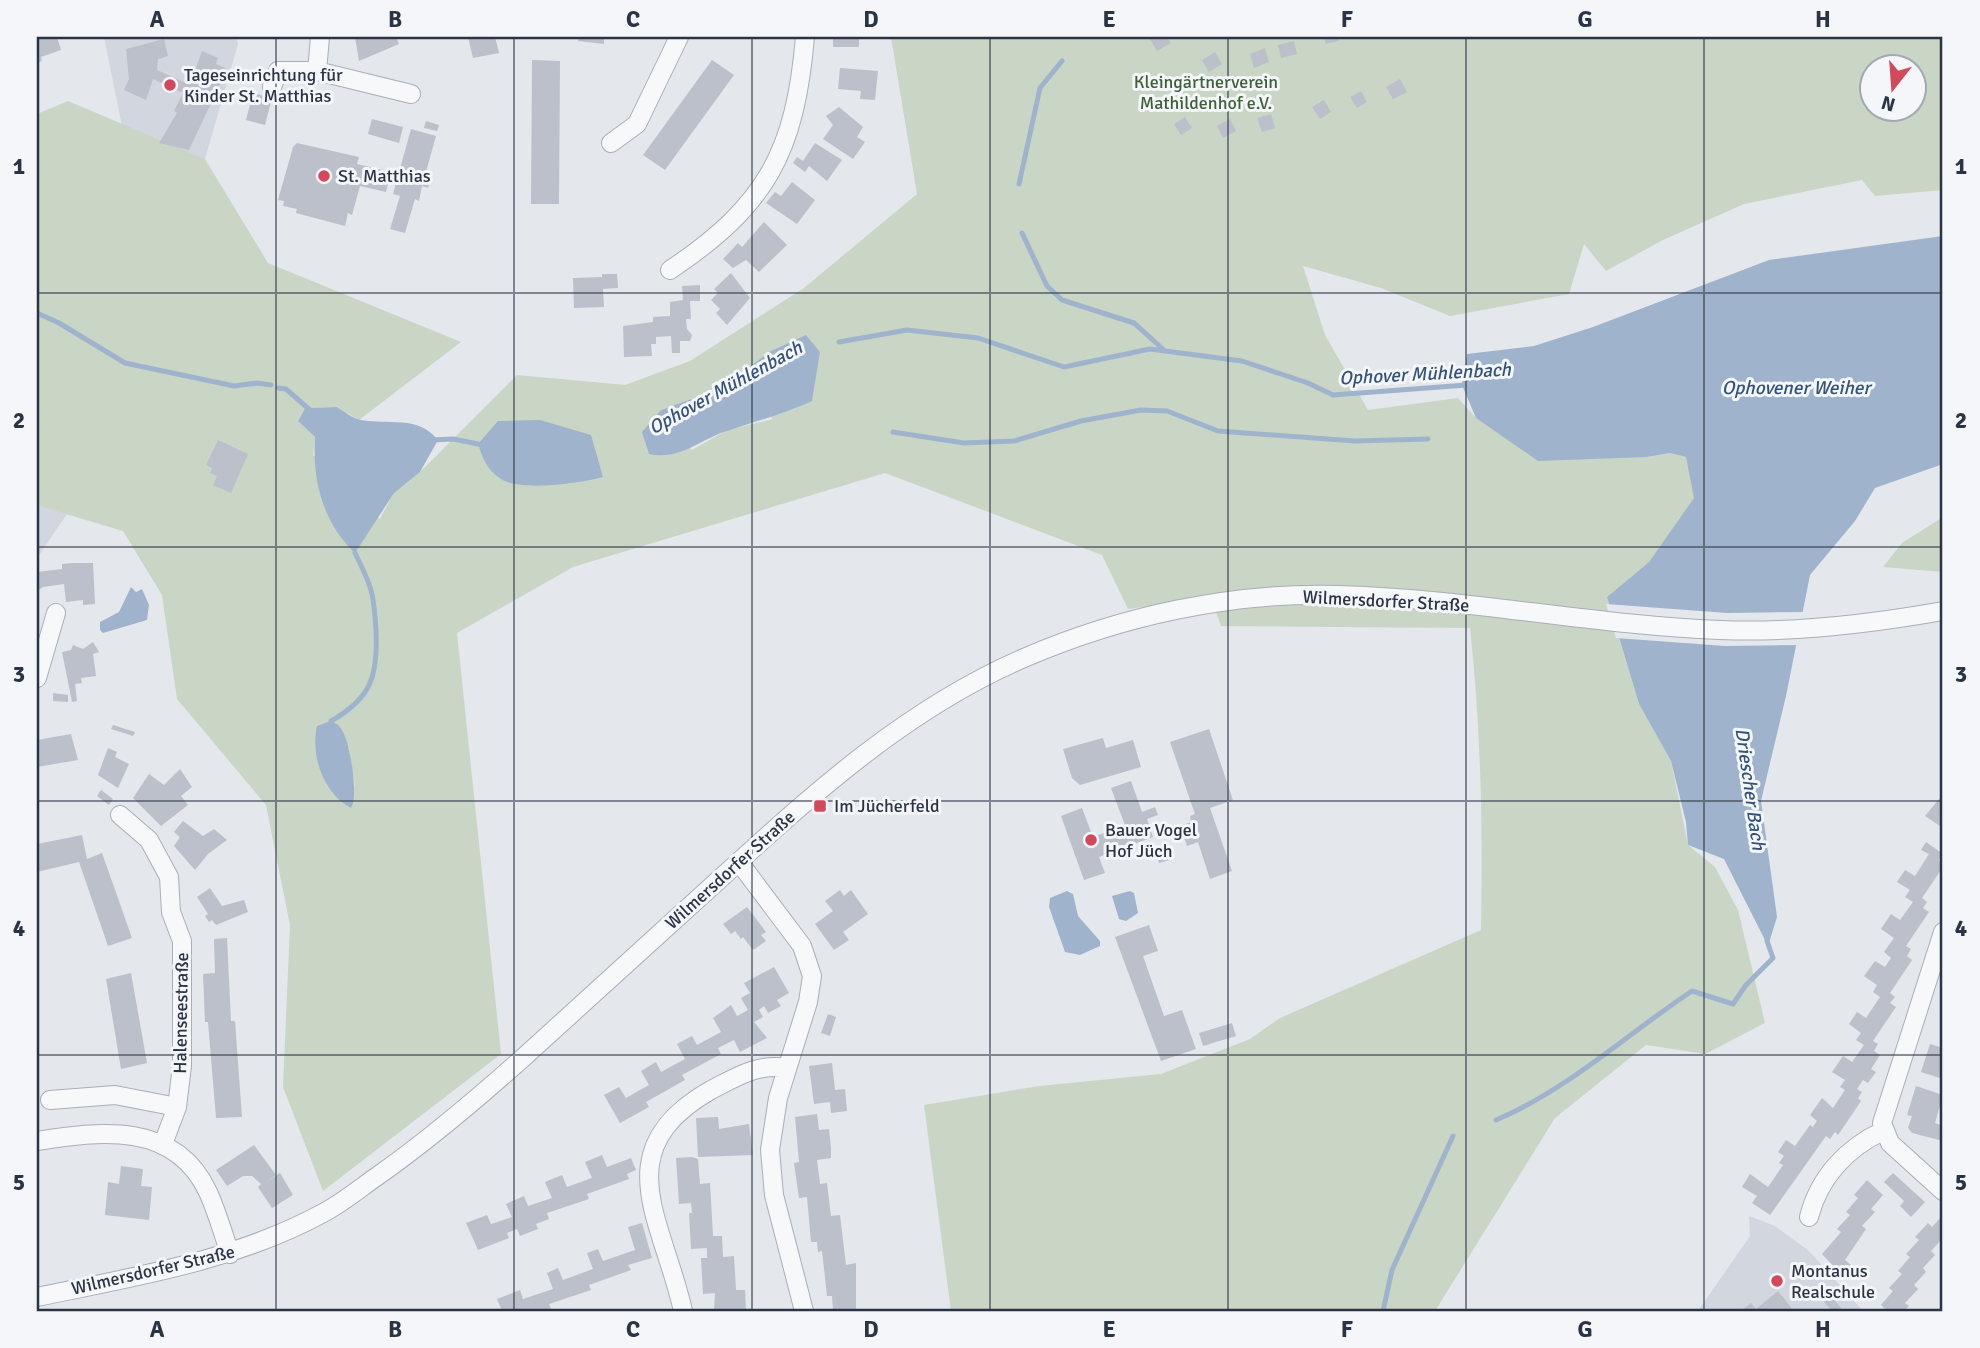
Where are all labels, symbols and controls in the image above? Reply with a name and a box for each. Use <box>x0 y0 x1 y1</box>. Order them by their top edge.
text: A <box>150 5 165 34</box>
text: B <box>388 5 402 34</box>
text: C <box>626 5 640 34</box>
text: D <box>863 5 879 34</box>
text: E <box>1102 5 1116 34</box>
text: F <box>1341 5 1353 34</box>
text: G <box>1577 5 1593 34</box>
text: H <box>1815 5 1831 34</box>
north arrow <box>1857 52 1927 122</box>
place label: Tageseinrichtung für Kinder St. Matthias <box>184 64 343 107</box>
park label: Kleingärtnerverein Mathildenhof e.V. <box>1134 71 1278 114</box>
marker: Tageseinrichtung für Kinder St. Matthias <box>162 77 178 93</box>
text: N <box>1878 90 1898 117</box>
text: 1 <box>13 152 25 181</box>
text: 1 <box>1955 152 1967 181</box>
place label: St. Matthias <box>338 165 431 187</box>
marker: St. Matthias <box>316 168 332 184</box>
water label: Ophover Mühlenbach <box>644 335 807 440</box>
water label: Ophover Mühlenbach <box>1339 357 1512 390</box>
water label: Ophovener Weiher <box>1722 376 1873 400</box>
text: 2 <box>13 406 25 435</box>
text: 2 <box>1955 406 1967 435</box>
street label: Wilmersdorfer Straße <box>1302 586 1470 616</box>
text: 3 <box>13 660 25 689</box>
text: 3 <box>1955 660 1967 689</box>
water label: Driescher Bach <box>1730 727 1771 852</box>
place label: Im Jücherfeld <box>834 795 940 817</box>
marker: Im Jücherfeld <box>812 798 828 814</box>
street label: Wilmersdorfer Straße <box>661 806 799 934</box>
place label: Bauer Vogel Hof Jüch <box>1105 819 1197 862</box>
marker: Bauer Vogel Hof Jüch <box>1083 832 1099 848</box>
text: 4 <box>13 914 25 943</box>
text: 4 <box>1955 914 1967 943</box>
street label: Halenseestraße <box>169 952 193 1074</box>
text: 5 <box>13 1168 25 1197</box>
text: 5 <box>1955 1168 1967 1197</box>
street label: Wilmersdorfer Straße <box>69 1240 237 1300</box>
place label: Montanus Realschule <box>1791 1260 1875 1303</box>
marker: Montanus Realschule <box>1769 1273 1785 1289</box>
text: A <box>150 1315 165 1344</box>
text: B <box>388 1315 402 1344</box>
text: C <box>626 1315 640 1344</box>
text: D <box>863 1315 879 1344</box>
text: E <box>1102 1315 1116 1344</box>
text: F <box>1341 1315 1353 1344</box>
text: G <box>1577 1315 1593 1344</box>
text: H <box>1815 1315 1831 1344</box>

